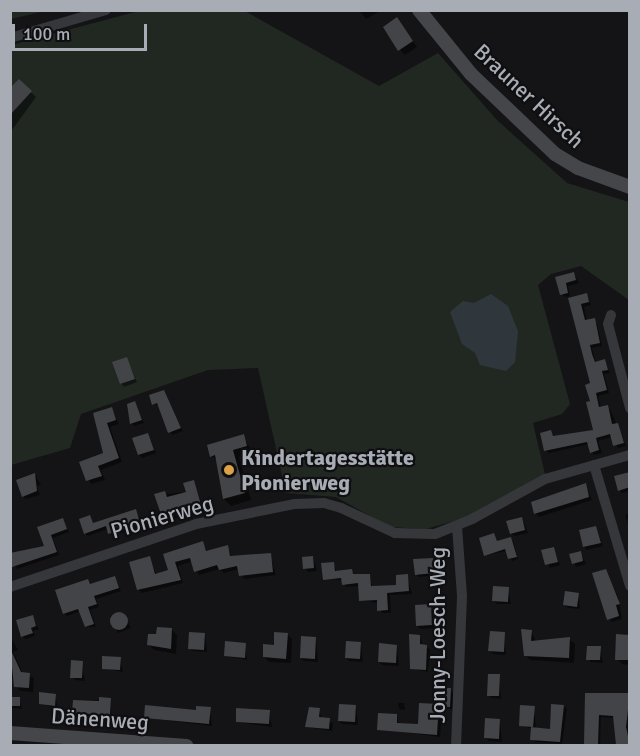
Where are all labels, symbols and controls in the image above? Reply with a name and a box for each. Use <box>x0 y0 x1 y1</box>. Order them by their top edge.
scale bar <box>15 12 150 50</box>
text: 100 m <box>23 23 70 45</box>
street label: Brauner Hirsch <box>468 38 590 154</box>
place label: Kindertagesstätte Pionierweg <box>241 444 414 496</box>
marker: Kindertagesstätte Pionierweg <box>222 463 236 477</box>
street label: Pionierweg <box>108 490 216 544</box>
street label: Jonny-Loesch-Weg <box>425 547 451 723</box>
street label: Dänenweg <box>50 702 150 736</box>

